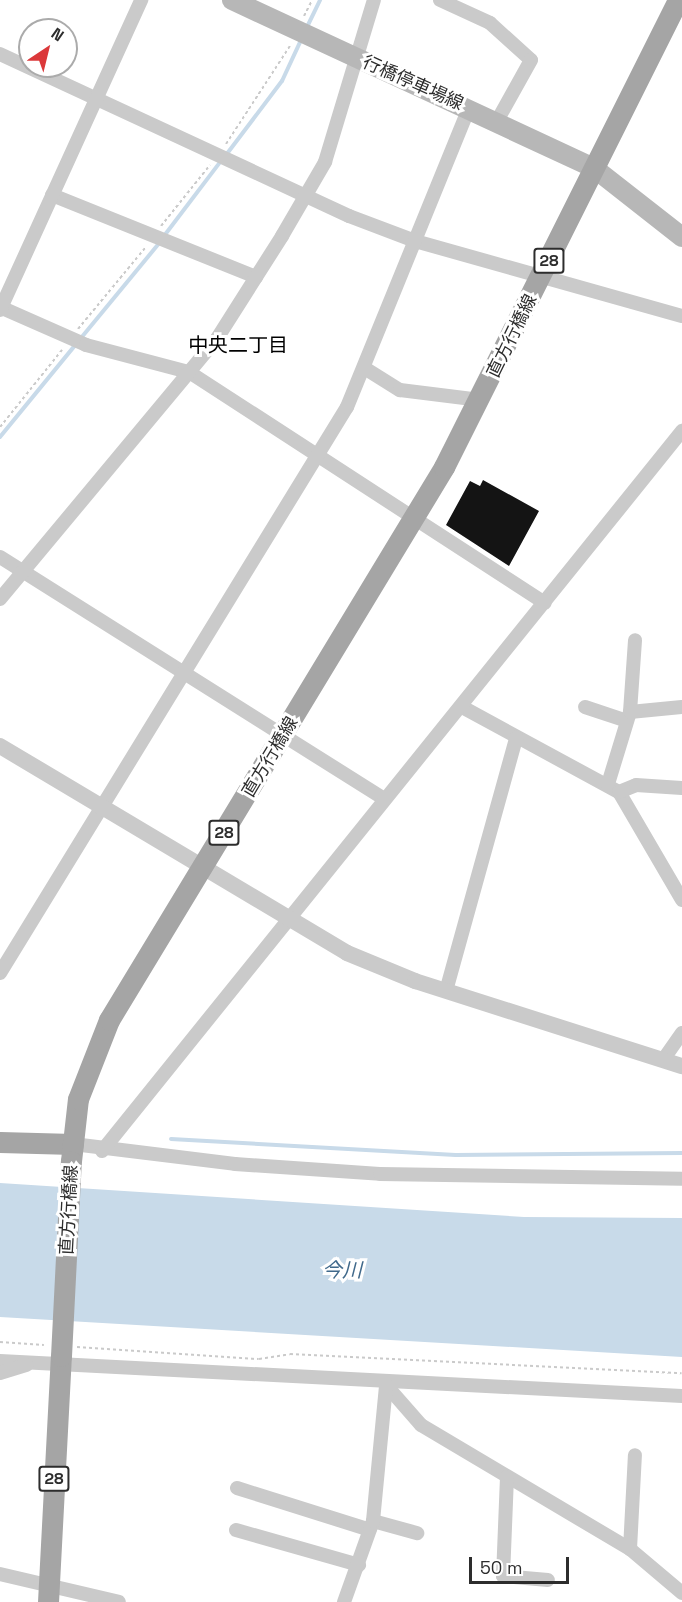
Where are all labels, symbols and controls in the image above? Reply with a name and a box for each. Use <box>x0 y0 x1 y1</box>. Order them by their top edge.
north arrow <box>18 18 78 78</box>
text: N <box>47 23 68 46</box>
street label: 行橋停車場線 <box>359 51 467 115</box>
road number: 28 <box>532 248 566 274</box>
street label: 直方行橋線 <box>483 291 541 381</box>
district label: 中央二丁目 <box>188 333 288 357</box>
street label: 直方行橋線 <box>238 713 302 801</box>
road number: 28 <box>208 820 240 846</box>
street label: 直方行橋線 <box>56 1164 82 1256</box>
water label: 今川 <box>322 1258 362 1282</box>
road number: 28 <box>38 1466 70 1492</box>
scale bar <box>472 1545 572 1583</box>
text: 50 m <box>480 1556 522 1579</box>

